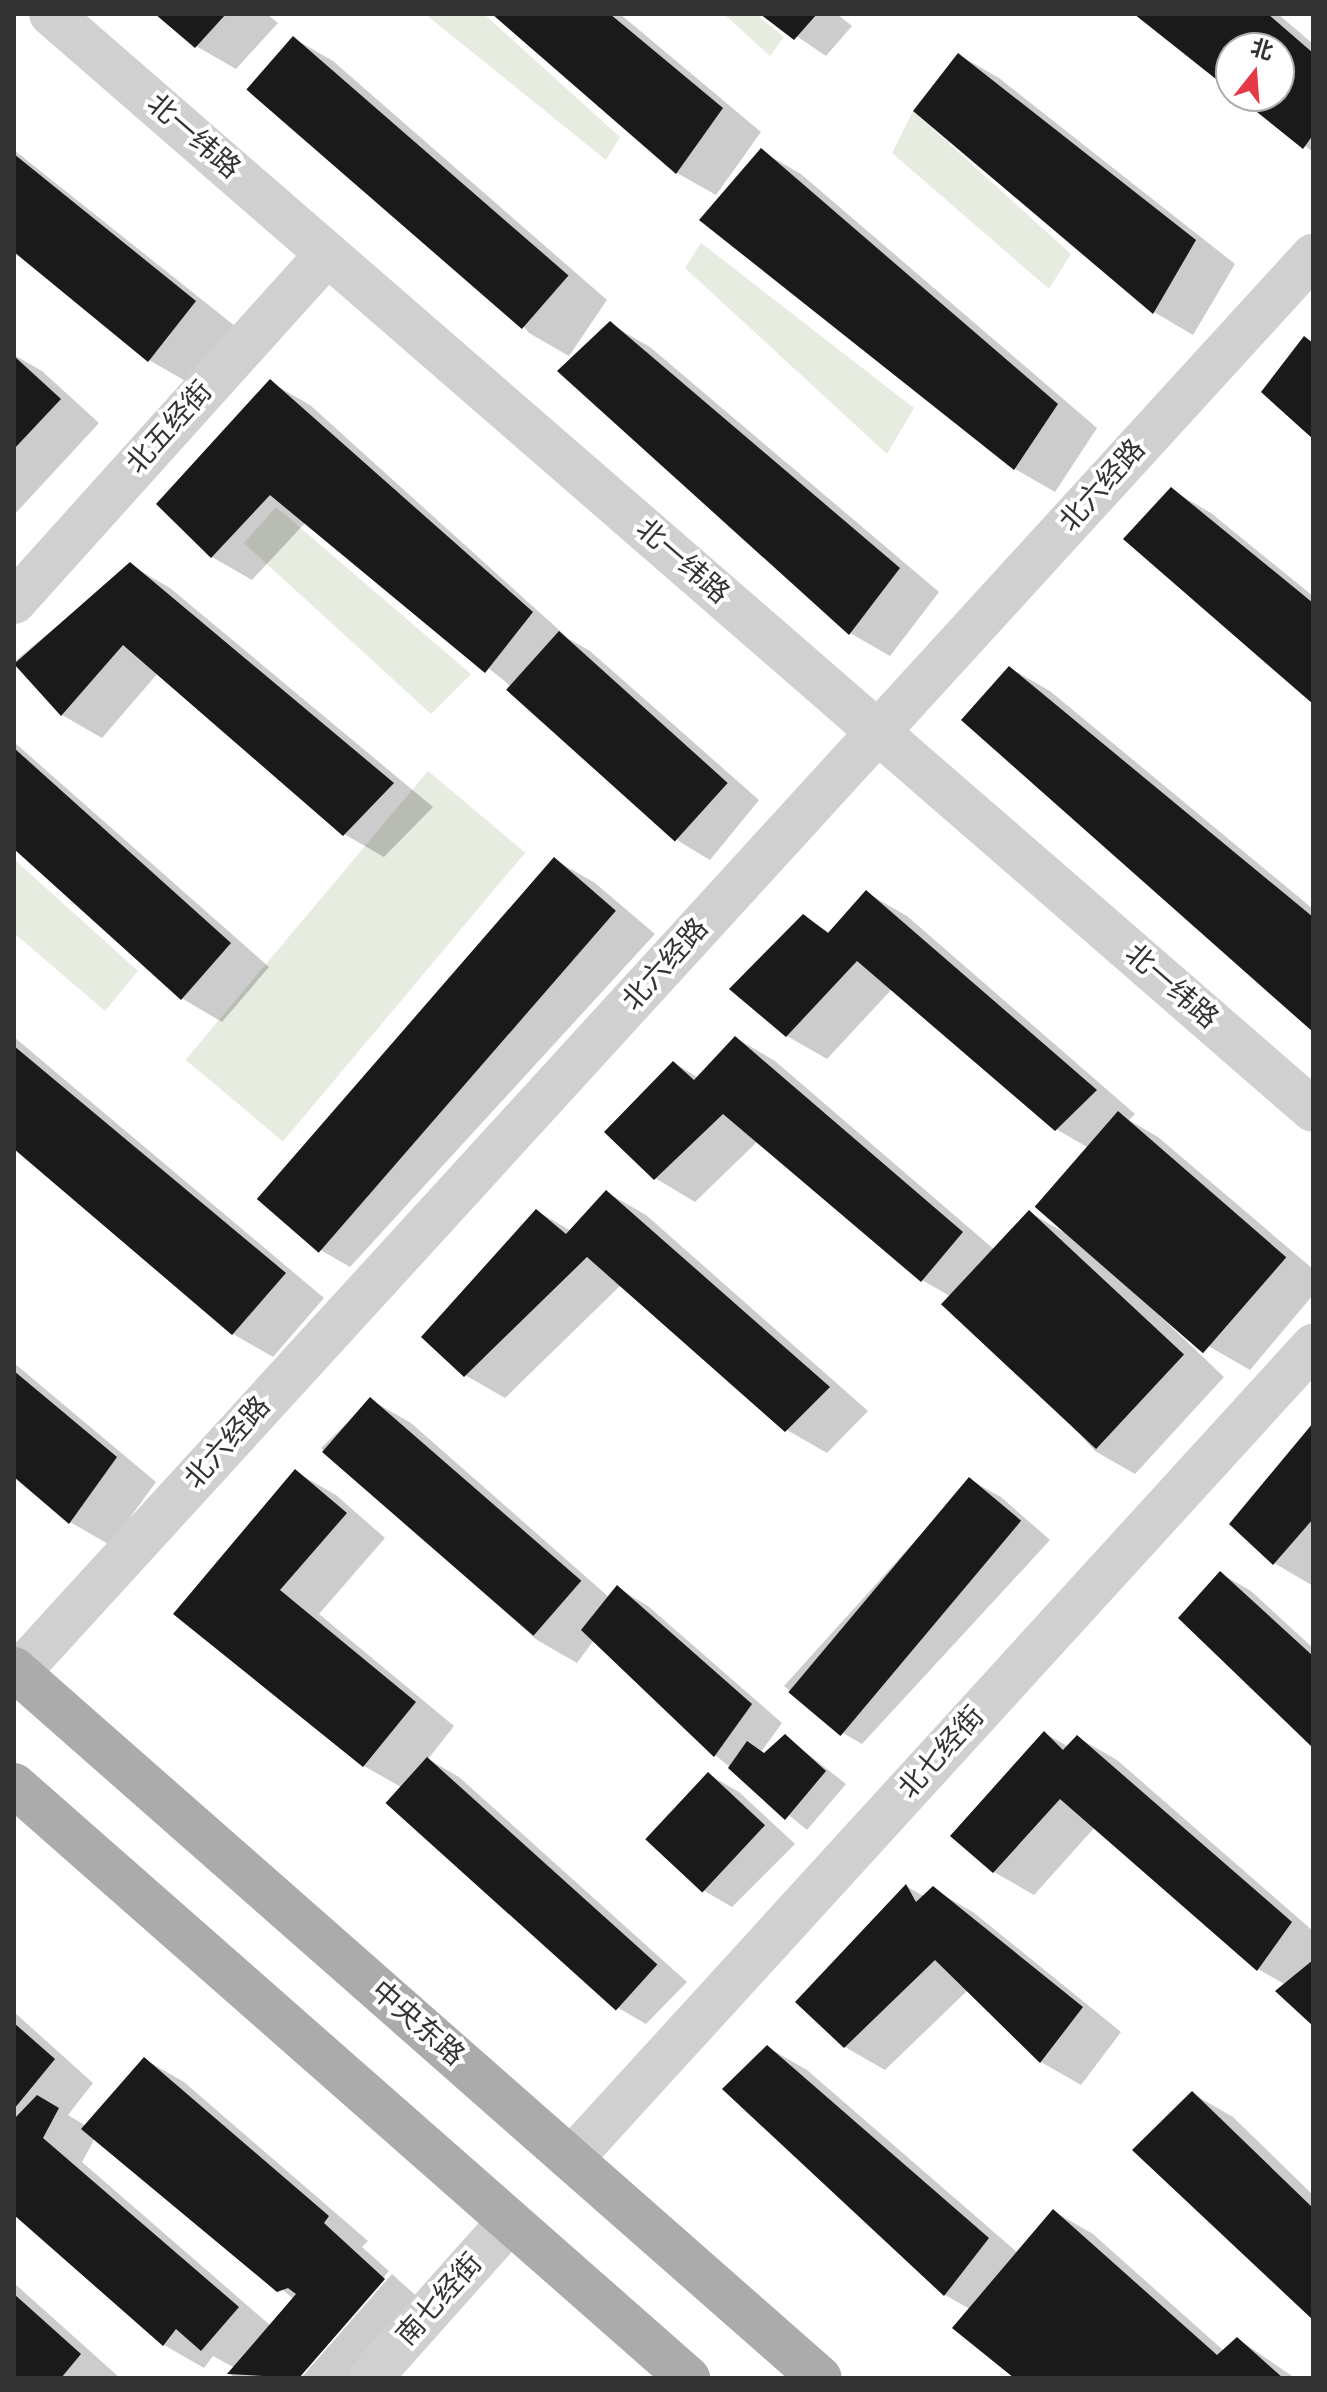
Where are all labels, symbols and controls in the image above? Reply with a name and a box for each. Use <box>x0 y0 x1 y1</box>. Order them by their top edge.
north arrow <box>1215 32 1295 112</box>
text: 北 <box>1247 34 1276 67</box>
street label: 北一纬路 <box>140 88 246 186</box>
street label: 北五经街 <box>120 375 220 481</box>
street label: 北六经路 <box>1053 433 1153 539</box>
street label: 北一纬路 <box>629 513 735 611</box>
street label: 北六经路 <box>616 912 716 1018</box>
street label: 北一纬路 <box>1118 938 1224 1036</box>
street label: 北六经路 <box>178 1390 278 1496</box>
street label: 北七经街 <box>892 1700 992 1806</box>
street label: 中央东路 <box>364 1975 470 2073</box>
street label: 南七经街 <box>390 2247 490 2353</box>

